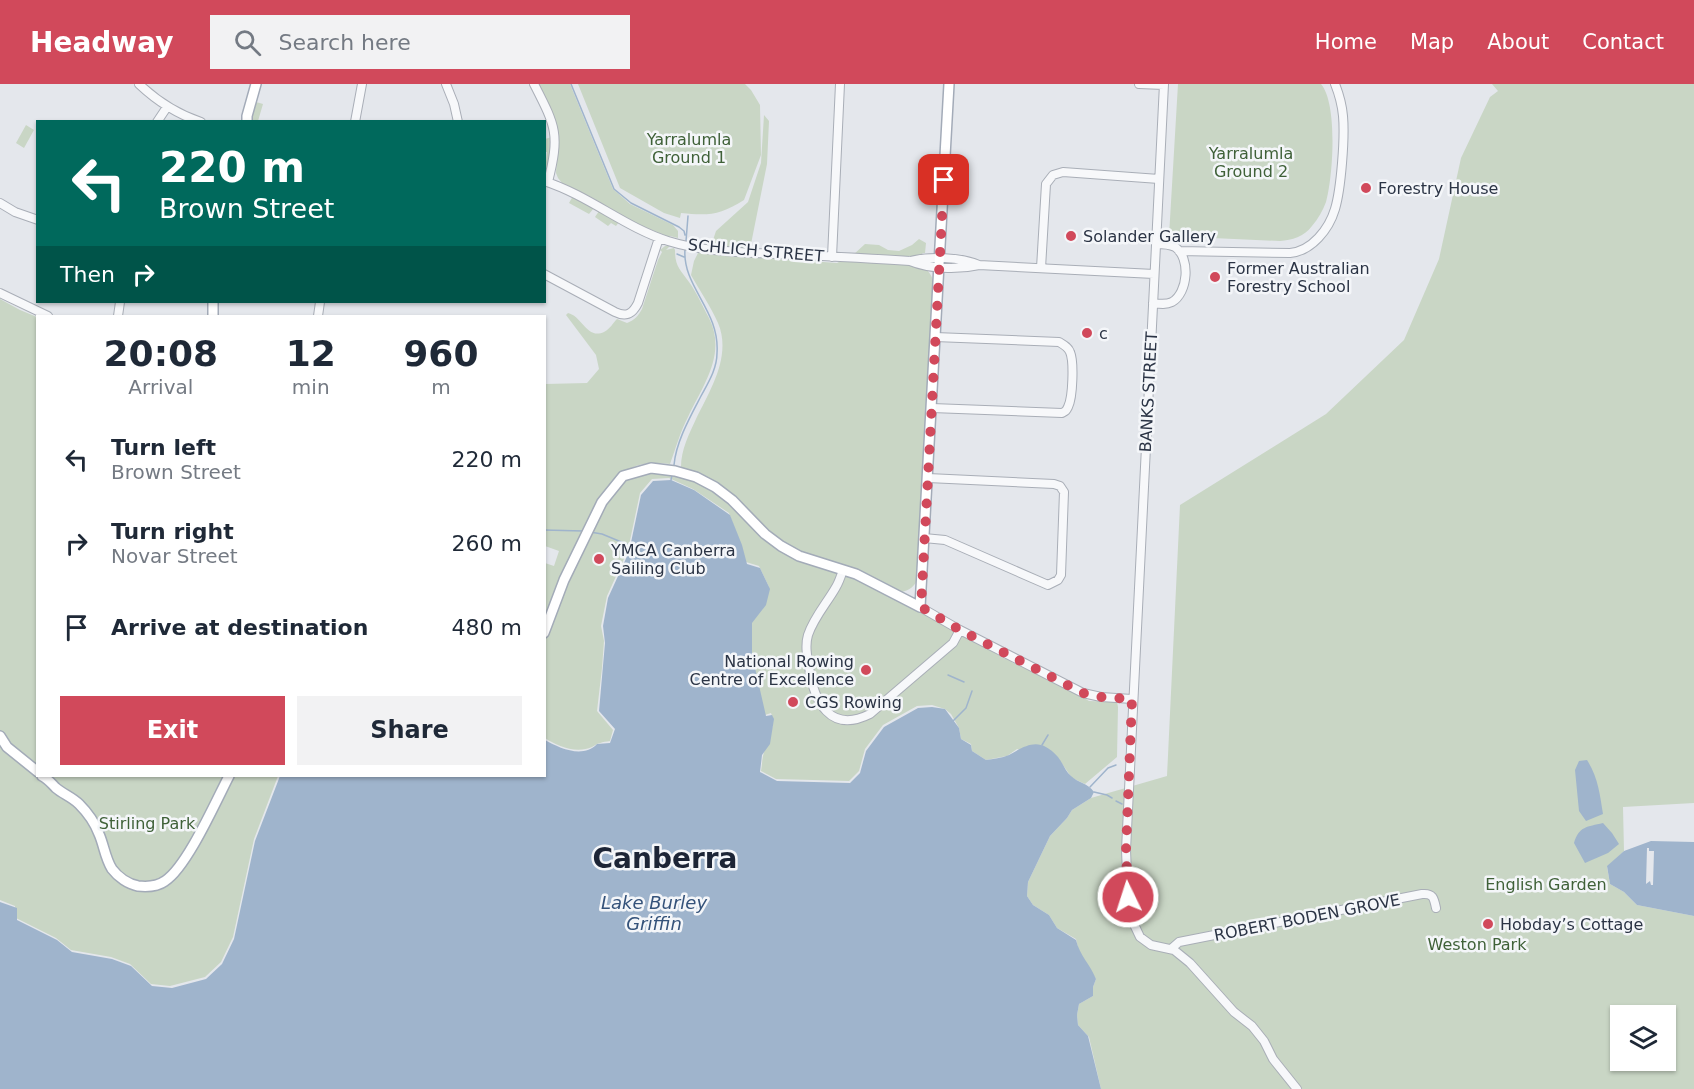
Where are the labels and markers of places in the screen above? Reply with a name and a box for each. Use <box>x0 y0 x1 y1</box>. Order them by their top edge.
pin <box>918 154 969 205</box>
place label: Forestry House <box>1378 179 1498 198</box>
marker: Forestry House <box>1359 181 1373 195</box>
place label: Solander Gallery <box>1083 227 1216 246</box>
marker: Solander Gallery <box>1064 229 1078 243</box>
place label: Former Australian Forestry School <box>1227 259 1370 296</box>
marker: Former Australian Forestry School <box>1208 270 1222 284</box>
place label: c <box>1099 324 1108 343</box>
marker: c <box>1080 326 1094 340</box>
place label: YMCA Canberra Sailing Club <box>610 541 736 578</box>
marker: YMCA Canberra Sailing Club <box>592 552 606 566</box>
place label: National Rowing Centre of Excellence <box>689 652 854 689</box>
marker: National Rowing Centre of Excellence <box>859 663 873 677</box>
place label: CGS Rowing <box>805 693 902 712</box>
marker: CGS Rowing <box>786 695 800 709</box>
place label: Hobday’s Cottage <box>1500 915 1643 934</box>
marker: Hobday’s Cottage <box>1481 917 1495 931</box>

